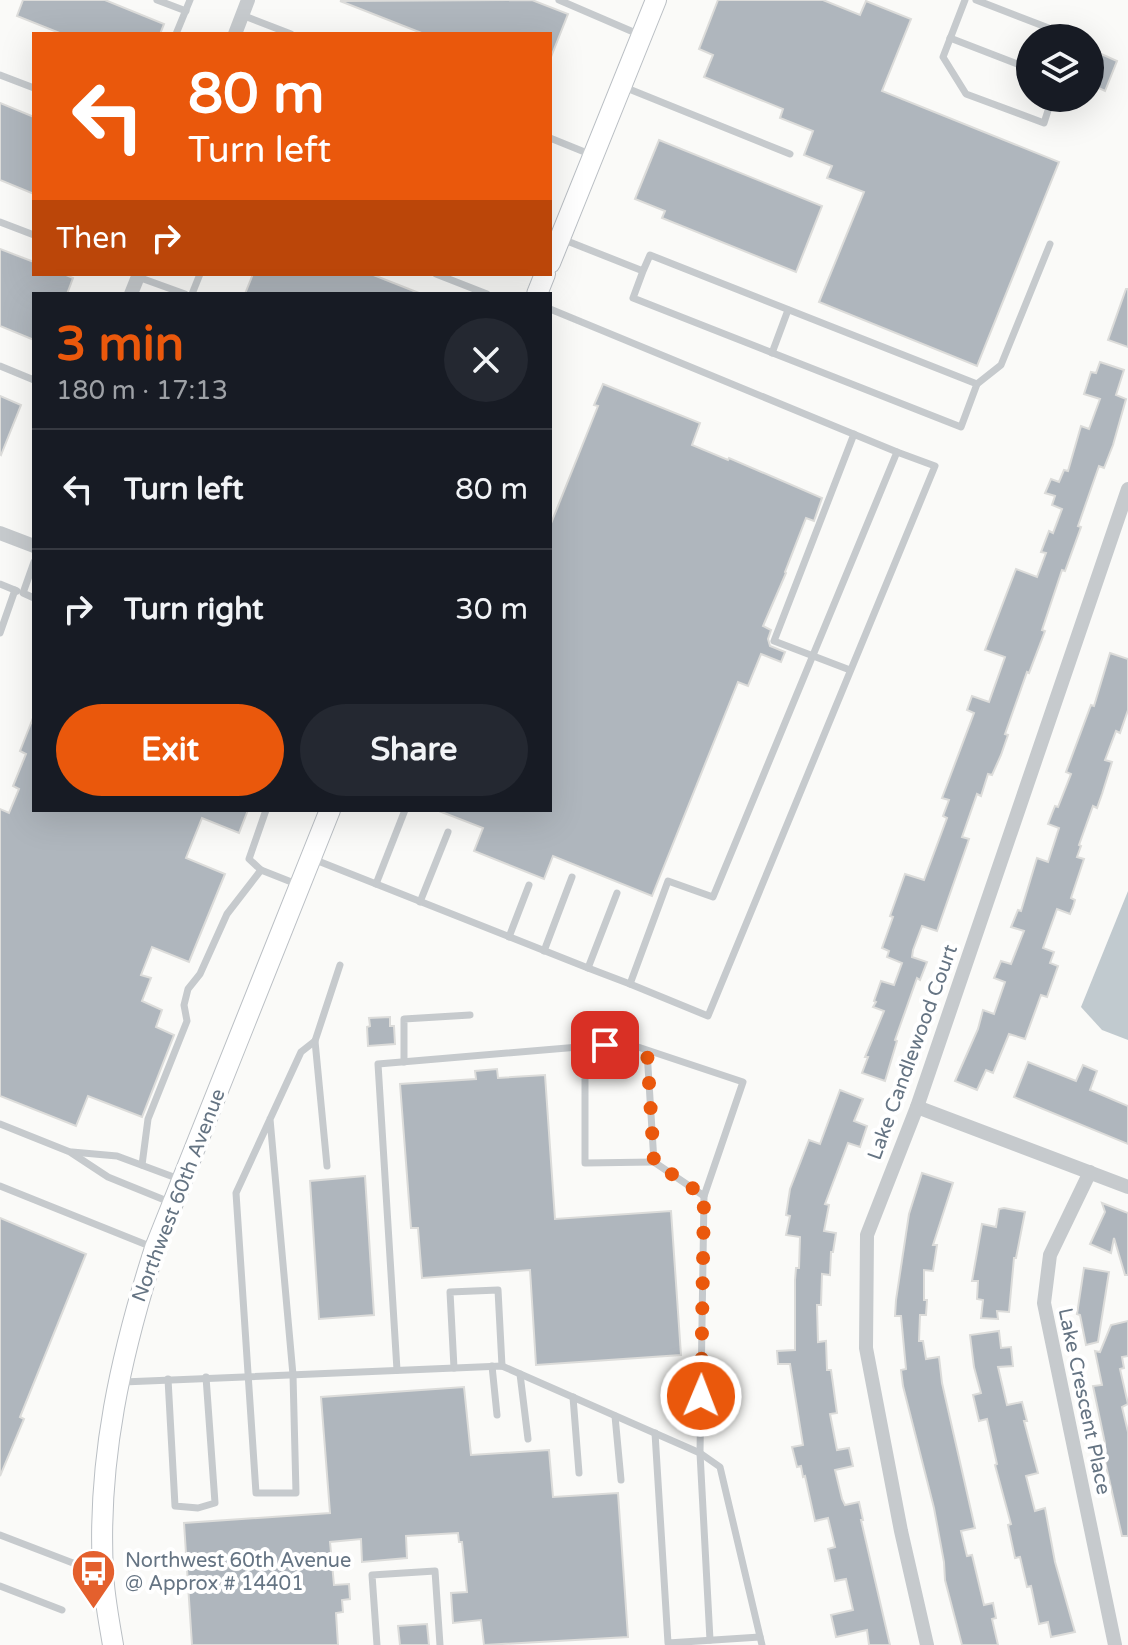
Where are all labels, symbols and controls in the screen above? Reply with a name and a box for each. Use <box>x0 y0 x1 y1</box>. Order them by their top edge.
map controls <box>1016 24 1104 112</box>
button: layers <box>1016 24 1104 112</box>
text: 80 m <box>188 61 324 128</box>
icon: left <box>56 64 160 168</box>
text: Turn left <box>188 129 331 172</box>
icon: right <box>144 216 188 260</box>
text: Then <box>56 220 128 257</box>
text: 3 min <box>56 316 184 374</box>
button: close <box>444 318 528 402</box>
text: 180 m · 17:13 <box>56 375 228 406</box>
icon: left <box>56 467 100 511</box>
text: Turn left <box>124 471 243 508</box>
text: 80 m <box>455 471 528 508</box>
icon: right <box>56 587 100 631</box>
text: Turn right <box>124 591 264 628</box>
text: 30 m <box>455 591 528 628</box>
button: Exit <box>56 704 284 796</box>
button: Share <box>300 704 528 796</box>
street label: Lake Candlewood Court <box>863 941 963 1163</box>
pin <box>571 1011 639 1079</box>
icon: arrive <box>583 1023 627 1067</box>
street label: Northwest 60th Avenue <box>127 1085 231 1305</box>
street label: Lake Crescent Place <box>1053 1306 1116 1497</box>
position arrow <box>659 1354 743 1438</box>
bus stop icon: Northwest 60th Avenue @ Approx # 14401 <box>70 1547 118 1610</box>
place label: Northwest 60th Avenue @ Approx # 14401 <box>125 1549 351 1596</box>

